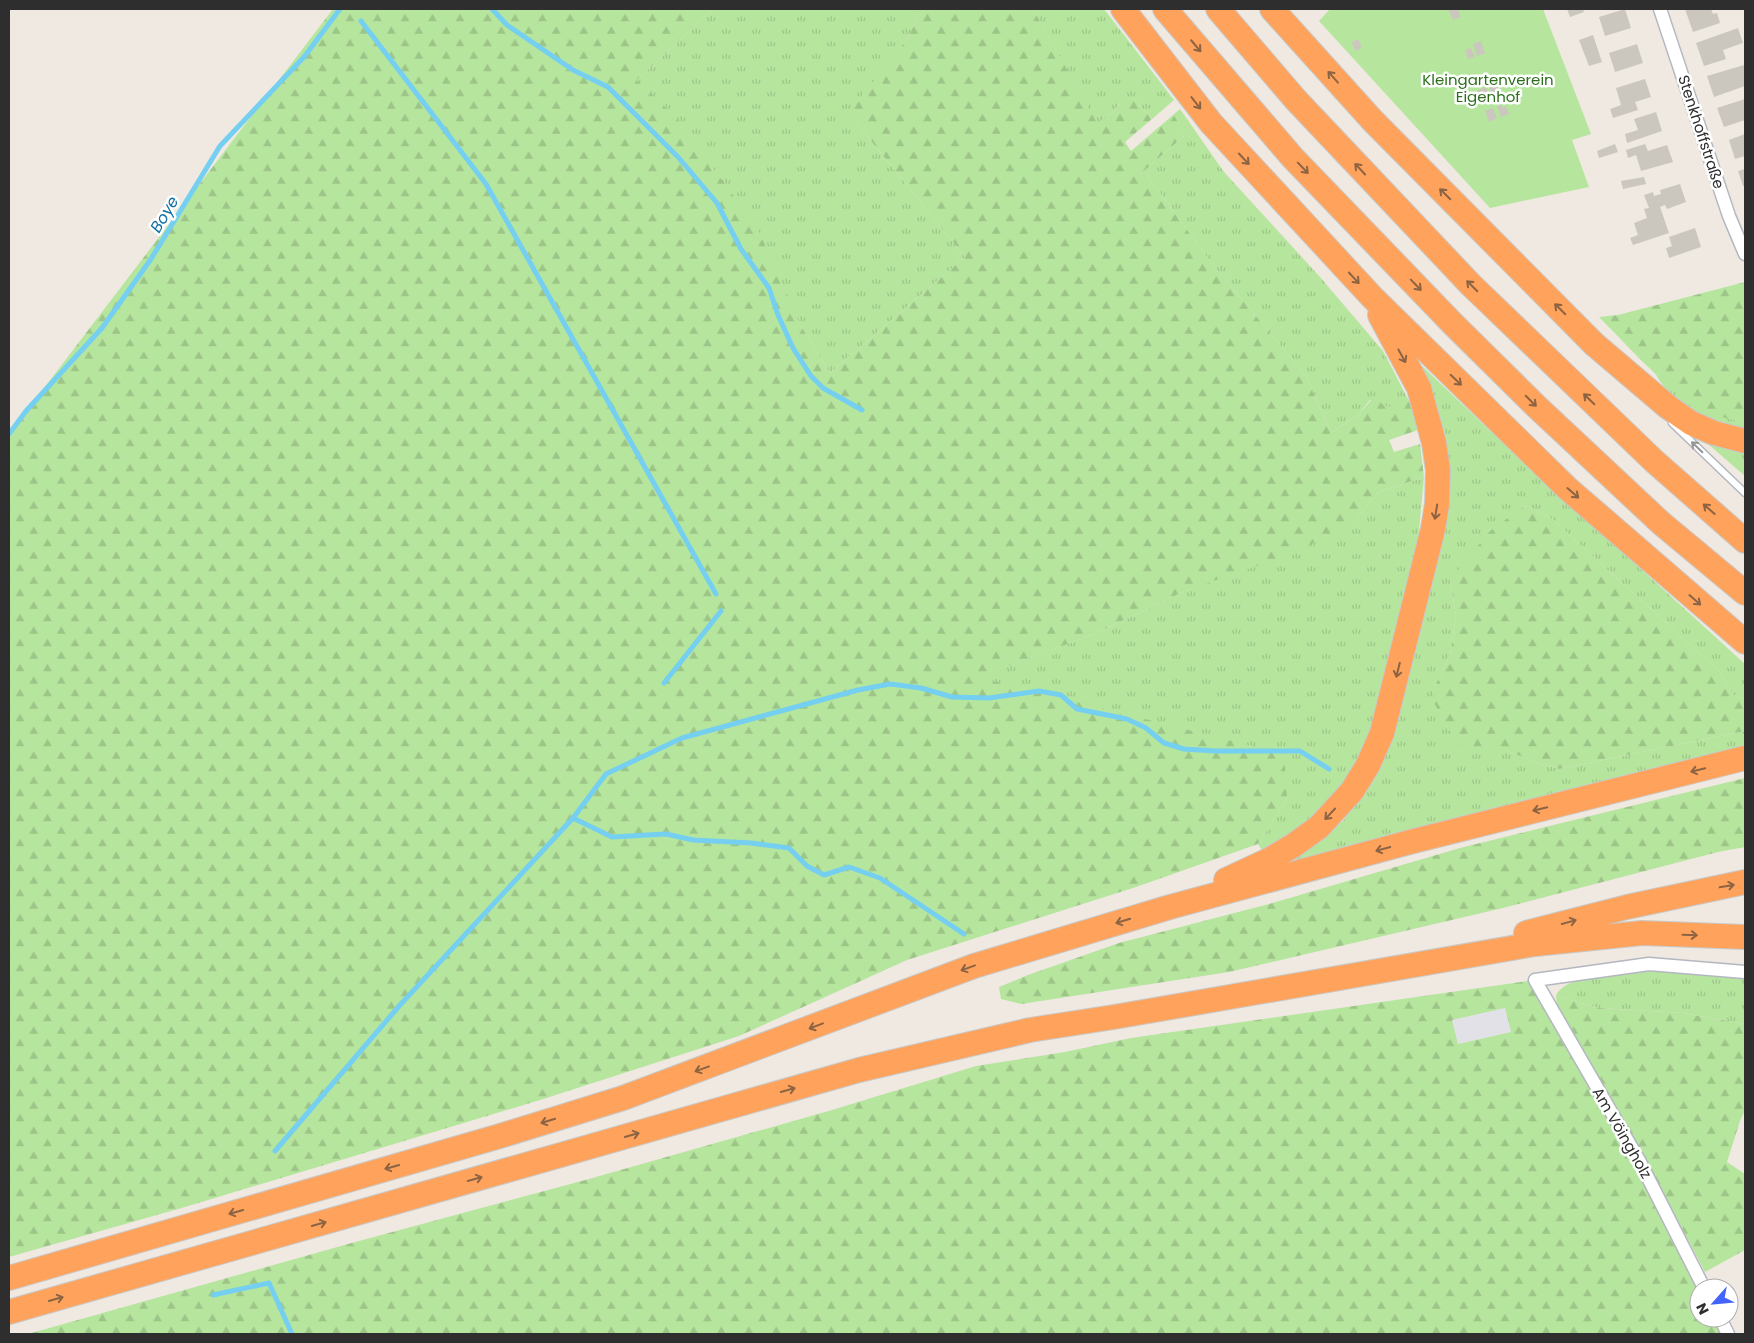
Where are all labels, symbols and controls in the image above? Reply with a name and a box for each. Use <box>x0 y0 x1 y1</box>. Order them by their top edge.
one-way arrow <box>1191 39 1202 52</box>
park label: Kleingartenverein Eigenhof <box>1422 69 1554 107</box>
one-way arrow <box>1327 70 1339 83</box>
street label: Stenkhoffstraße <box>1673 72 1730 191</box>
one-way arrow <box>1190 96 1201 109</box>
one-way arrow <box>1239 152 1250 165</box>
one-way arrow <box>1297 162 1309 175</box>
one-way arrow <box>1354 162 1366 175</box>
one-way arrow <box>1439 188 1451 200</box>
water label: Boye <box>145 192 184 237</box>
one-way arrow <box>1348 272 1360 285</box>
one-way arrow <box>1410 279 1422 292</box>
one-way arrow <box>1466 280 1479 292</box>
one-way arrow <box>1554 303 1566 315</box>
one-way arrow <box>1398 348 1407 363</box>
one-way arrow <box>1450 374 1463 386</box>
one-way arrow <box>1582 393 1595 405</box>
one-way arrow <box>1524 394 1536 406</box>
one-way arrow <box>1692 442 1704 454</box>
one-way arrow <box>1567 487 1580 499</box>
one-way arrow <box>1430 503 1440 519</box>
one-way arrow <box>1702 503 1715 515</box>
one-way arrow <box>1689 595 1702 606</box>
one-way arrow <box>1393 661 1402 677</box>
one-way arrow <box>1690 766 1706 775</box>
one-way arrow <box>1533 805 1549 814</box>
one-way arrow <box>1324 808 1336 821</box>
one-way arrow <box>1375 845 1391 854</box>
one-way arrow <box>1719 880 1735 890</box>
one-way arrow <box>1116 917 1132 927</box>
one-way arrow <box>1561 917 1577 926</box>
one-way arrow <box>1682 930 1698 940</box>
one-way arrow <box>961 964 976 973</box>
one-way arrow <box>809 1022 824 1031</box>
one-way arrow <box>695 1065 710 1074</box>
street label: Am Vöingholz <box>1588 1083 1657 1183</box>
one-way arrow <box>779 1085 795 1094</box>
one-way arrow <box>540 1117 556 1127</box>
one-way arrow <box>623 1129 639 1139</box>
one-way arrow <box>385 1163 401 1172</box>
one-way arrow <box>467 1174 483 1184</box>
one-way arrow <box>228 1208 244 1218</box>
one-way arrow <box>311 1219 327 1228</box>
north arrow <box>1689 1278 1739 1328</box>
one-way arrow <box>47 1293 63 1303</box>
text: N <box>1691 1300 1714 1318</box>

